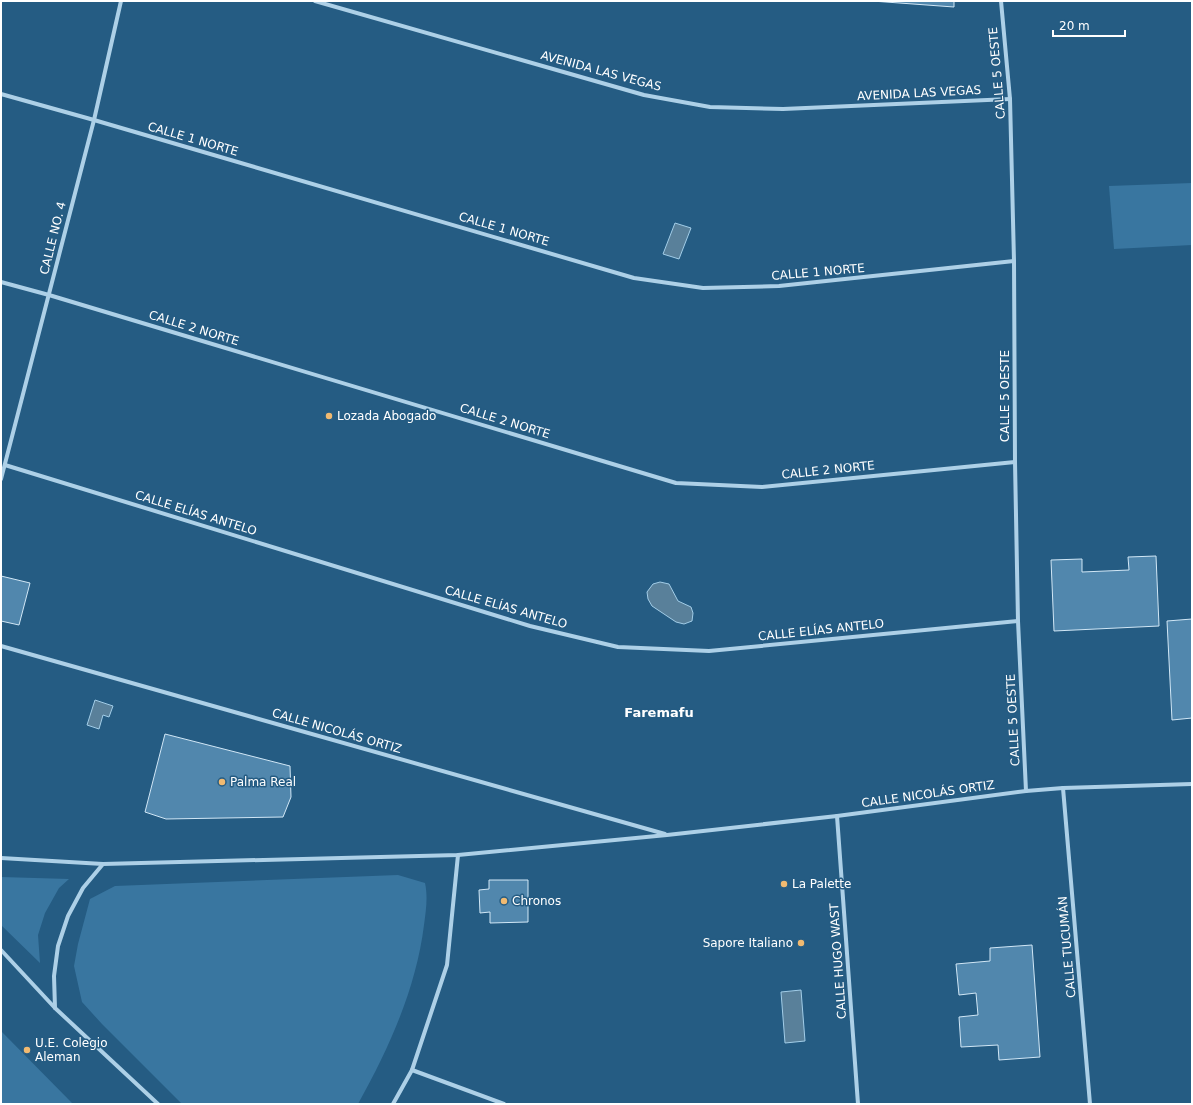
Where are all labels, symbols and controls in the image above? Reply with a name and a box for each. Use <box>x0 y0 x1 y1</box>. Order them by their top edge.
scale bar <box>1053 12 1125 38</box>
text: 20 m <box>1059 19 1090 33</box>
street label: CALLE 5 OESTE <box>986 26 1008 120</box>
street label: AVENIDA LAS VEGAS <box>539 48 663 94</box>
street label: AVENIDA LAS VEGAS <box>857 83 981 103</box>
street label: CALLE 1 NORTE <box>146 119 240 159</box>
street label: CALLE NO. 4 <box>37 200 69 276</box>
street label: CALLE 1 NORTE <box>457 209 551 249</box>
street label: CALLE 1 NORTE <box>771 261 865 283</box>
street label: CALLE 2 NORTE <box>147 308 241 348</box>
street label: CALLE 5 OESTE <box>998 350 1012 442</box>
street label: CALLE 2 NORTE <box>458 401 552 441</box>
place label: Lozada Abogado <box>337 409 436 423</box>
marker: Lozada Abogado <box>324 411 334 421</box>
street label: CALLE 2 NORTE <box>781 458 875 482</box>
street label: CALLE ELÍAS ANTELO <box>133 487 259 538</box>
street label: CALLE ELÍAS ANTELO <box>443 582 569 631</box>
street label: CALLE ELÍAS ANTELO <box>757 615 885 644</box>
street label: CALLE 5 OESTE <box>1004 674 1022 766</box>
street label: CALLE NICOLÁS ORTIZ <box>271 705 404 756</box>
district label: Faremafu <box>624 705 694 720</box>
place label: Palma Real <box>230 775 296 789</box>
marker: Palma Real <box>217 777 227 787</box>
street label: CALLE NICOLÁS ORTIZ <box>860 777 995 810</box>
place label: La Palette <box>792 877 851 891</box>
marker: La Palette <box>779 879 789 889</box>
place label: Chronos <box>512 894 561 908</box>
street label: CALLE TUCUMÁN <box>1055 895 1078 999</box>
marker: Chronos <box>499 896 509 906</box>
street label: CALLE HUGO WAST <box>827 902 849 1019</box>
place label: Sapore Italiano <box>703 936 793 950</box>
marker: Sapore Italiano <box>796 938 806 948</box>
place label: U.E. Colegio Aleman <box>35 1036 108 1064</box>
marker: U.E. Colegio Aleman <box>22 1045 32 1055</box>

